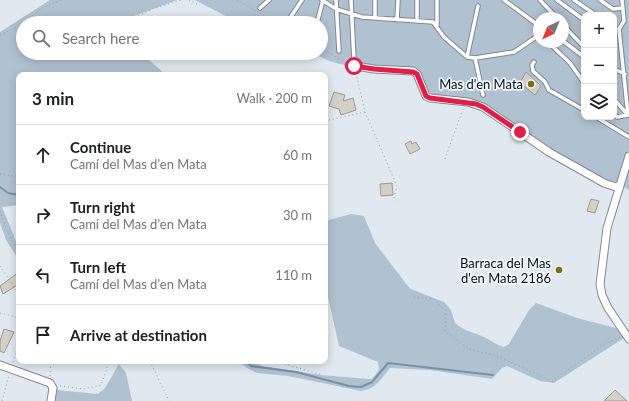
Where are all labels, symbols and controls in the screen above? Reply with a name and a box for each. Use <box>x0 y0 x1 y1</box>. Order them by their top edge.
north arrow <box>533 12 569 48</box>
map controls <box>581 12 617 120</box>
button: + <box>581 12 617 48</box>
search box <box>16 16 328 60</box>
icon: search <box>30 27 52 49</box>
text: Search here <box>62 29 139 47</box>
button: − <box>581 48 617 84</box>
route start <box>345 57 363 75</box>
place label: Mas d'en Mata <box>439 76 523 92</box>
marker: Mas d'en Mata <box>526 79 536 89</box>
button: layers <box>581 84 617 120</box>
text: 3 min <box>32 88 74 109</box>
text: Walk · 200 m <box>236 90 312 106</box>
route end <box>511 123 529 141</box>
text: Continue <box>70 138 131 156</box>
icon: ahead <box>32 144 54 166</box>
text: 60 m <box>283 147 312 163</box>
text: Camí del Mas d'en Mata <box>70 156 207 172</box>
text: Turn right <box>70 198 135 216</box>
icon: right <box>32 204 54 226</box>
text: 30 m <box>283 207 312 223</box>
text: Camí del Mas d'en Mata <box>70 216 207 232</box>
place label: Barraca del Mas d'en Mata 2186 <box>460 255 551 286</box>
text: Turn left <box>70 258 126 276</box>
icon: left <box>32 264 54 286</box>
marker: Barraca del Mas d'en Mata 2186 <box>554 265 564 275</box>
text: 110 m <box>275 267 312 283</box>
text: Camí del Mas d'en Mata <box>70 276 207 292</box>
icon: arrive <box>32 324 54 346</box>
text: Arrive at destination <box>70 326 207 344</box>

